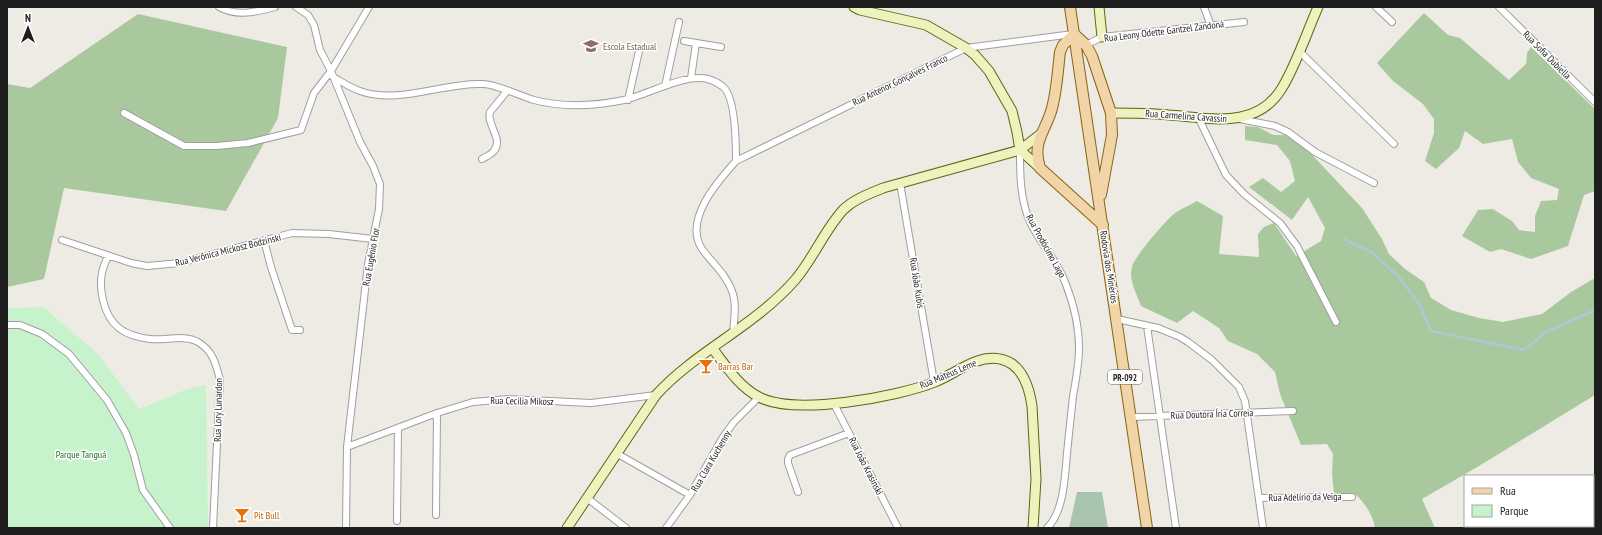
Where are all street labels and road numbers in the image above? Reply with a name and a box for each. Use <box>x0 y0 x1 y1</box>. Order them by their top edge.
street label: Rua Leony Odette Gantzel Zandoná <box>1103 17 1225 45</box>
street label: Rua Sofia Dubiella <box>1520 28 1574 82</box>
street label: Rua Antenor Gonçalves Franco <box>850 51 950 109</box>
street label: Rua Carmelina Cavassin <box>1145 107 1227 125</box>
street label: Rua Prodócimo Lago <box>1023 212 1069 280</box>
street label: Rua Eugênio Flor <box>359 227 383 287</box>
street label: Rodovia dos Minérios <box>1097 230 1121 305</box>
street label: Rua Verônica Mickosz Bodzinski <box>174 231 282 269</box>
street label: Rua João Kubis <box>907 257 928 310</box>
street label: Rua Mateus Leme <box>917 356 979 392</box>
road number: PR-092 <box>1108 370 1142 384</box>
street label: Rua Lory Lunardon <box>211 378 225 442</box>
street label: Rua Cecília Mikosz <box>490 394 554 408</box>
street label: Rua Doutora Íria Correia <box>1170 406 1254 422</box>
street label: Rua Clara Kuchenny <box>688 428 734 494</box>
street label: Rua João Krasinski <box>846 435 886 497</box>
street label: Rua Adelírio da Veiga <box>1268 490 1342 504</box>

